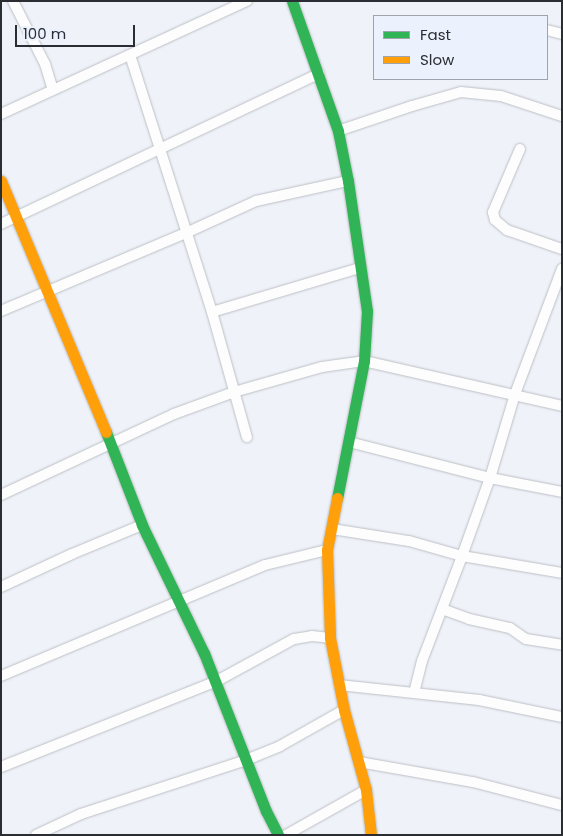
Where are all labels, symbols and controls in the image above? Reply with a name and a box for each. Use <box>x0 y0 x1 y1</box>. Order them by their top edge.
scale bar <box>18 15 138 47</box>
legend <box>373 15 548 80</box>
text: 100 m <box>23 23 66 44</box>
text: Fast <box>420 24 451 45</box>
text: Slow <box>420 49 454 70</box>

